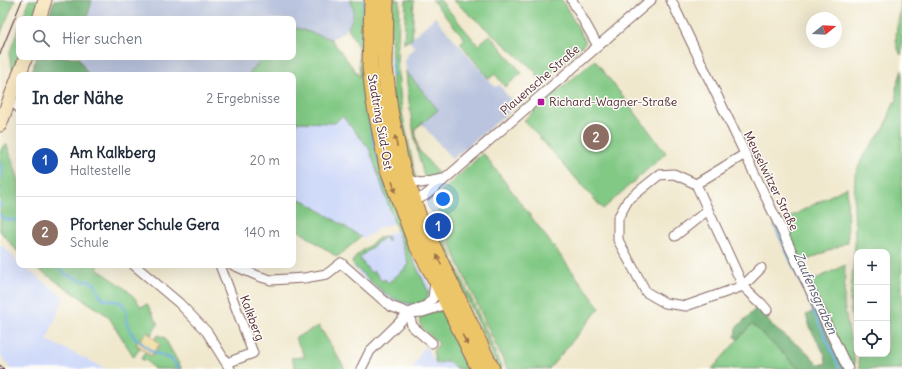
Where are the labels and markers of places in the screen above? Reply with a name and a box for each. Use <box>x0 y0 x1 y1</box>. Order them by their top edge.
place label: Richard-Wagner-Straße <box>549 94 677 109</box>
marker: Richard-Wagner-Straße <box>536 97 546 107</box>
pin: 2 <box>583 122 609 152</box>
pin: 1 <box>425 211 451 241</box>

